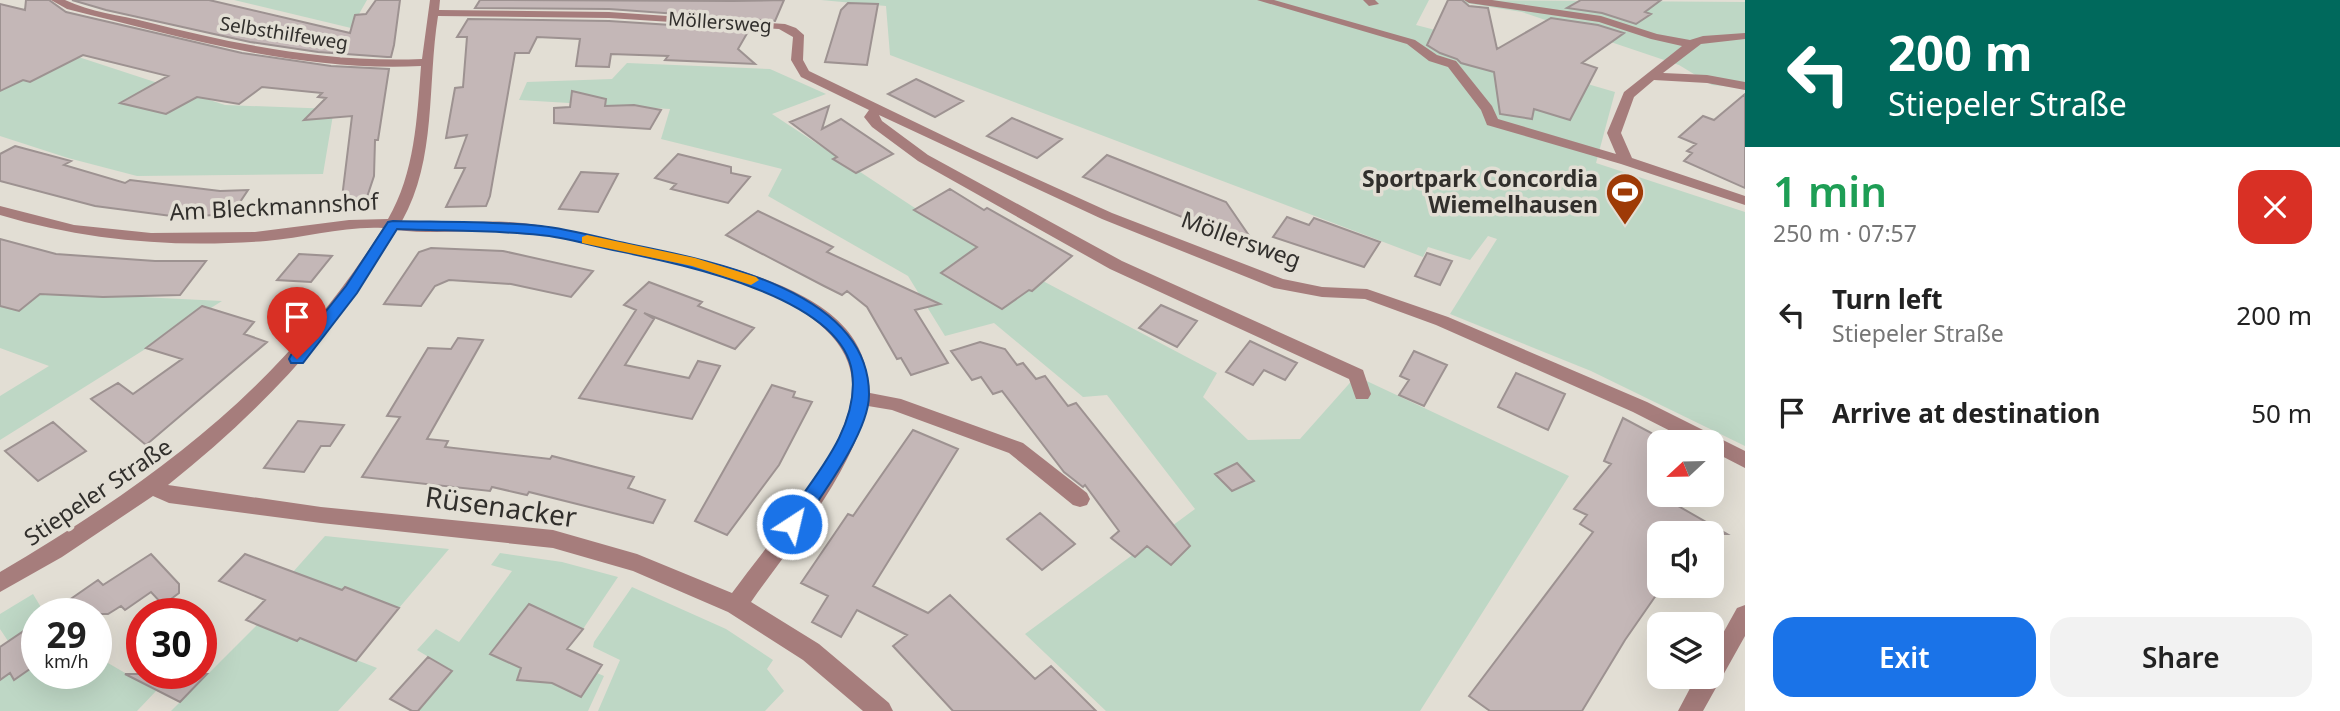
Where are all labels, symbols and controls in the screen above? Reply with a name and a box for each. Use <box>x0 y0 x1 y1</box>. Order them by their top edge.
street label: Möllersweg <box>667 5 773 39</box>
street label: Selbsthilfeweg <box>218 10 350 56</box>
text: 200 m <box>1888 19 2033 85</box>
icon: left <box>1773 28 1864 119</box>
text: Stiepeler Straße <box>1888 82 2127 125</box>
place label: Sportpark Concordia Wiemelhausen <box>1362 162 1598 220</box>
text: 1 min <box>1773 162 1887 219</box>
button: close <box>2238 170 2312 244</box>
sports icon: Sportpark Concordia Wiemelhausen <box>1604 171 1646 226</box>
street label: Am Bleckmannshof <box>169 184 380 227</box>
street label: Möllersweg <box>1177 203 1306 276</box>
text: 250 m · 07:57 <box>1773 217 1917 249</box>
text: Turn left <box>1832 281 1943 317</box>
pin <box>267 287 327 359</box>
icon: left <box>1773 296 1811 334</box>
text: 200 m <box>2236 297 2312 333</box>
icon: arrive <box>278 298 316 336</box>
text: Stiepeler Straße <box>1832 317 2004 349</box>
icon: arrive <box>1773 394 1811 432</box>
text: Arrive at destination <box>1832 395 2101 431</box>
text: 50 m <box>2251 395 2312 431</box>
street label: Stiepeler Straße <box>17 430 178 552</box>
north arrow <box>1647 430 1724 508</box>
map controls <box>1647 430 1724 689</box>
street label: Rüsenacker <box>423 477 580 536</box>
position arrow <box>755 487 829 561</box>
button: sound <box>1647 521 1724 598</box>
speed limit sign: 30 <box>126 598 217 689</box>
text: 29 <box>46 611 87 658</box>
button: layers <box>1647 612 1724 689</box>
button: Exit <box>1773 617 2036 697</box>
button: Share <box>2050 617 2312 697</box>
text: km/h <box>44 649 89 673</box>

